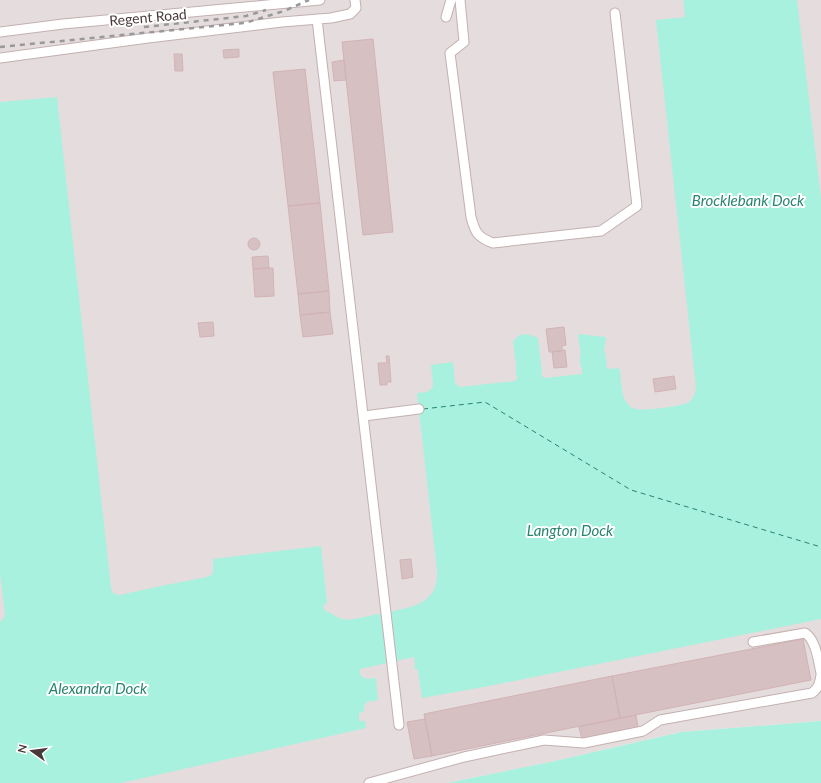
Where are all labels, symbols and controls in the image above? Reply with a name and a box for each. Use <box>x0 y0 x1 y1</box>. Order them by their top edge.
street label: Regent Road <box>109 5 187 29</box>
water label: Brocklebank Dock <box>692 191 805 209</box>
water label: Langton Dock <box>527 521 614 539</box>
water label: Alexandra Dock <box>48 679 148 697</box>
north arrow <box>12 731 52 771</box>
text: N <box>14 743 29 754</box>

